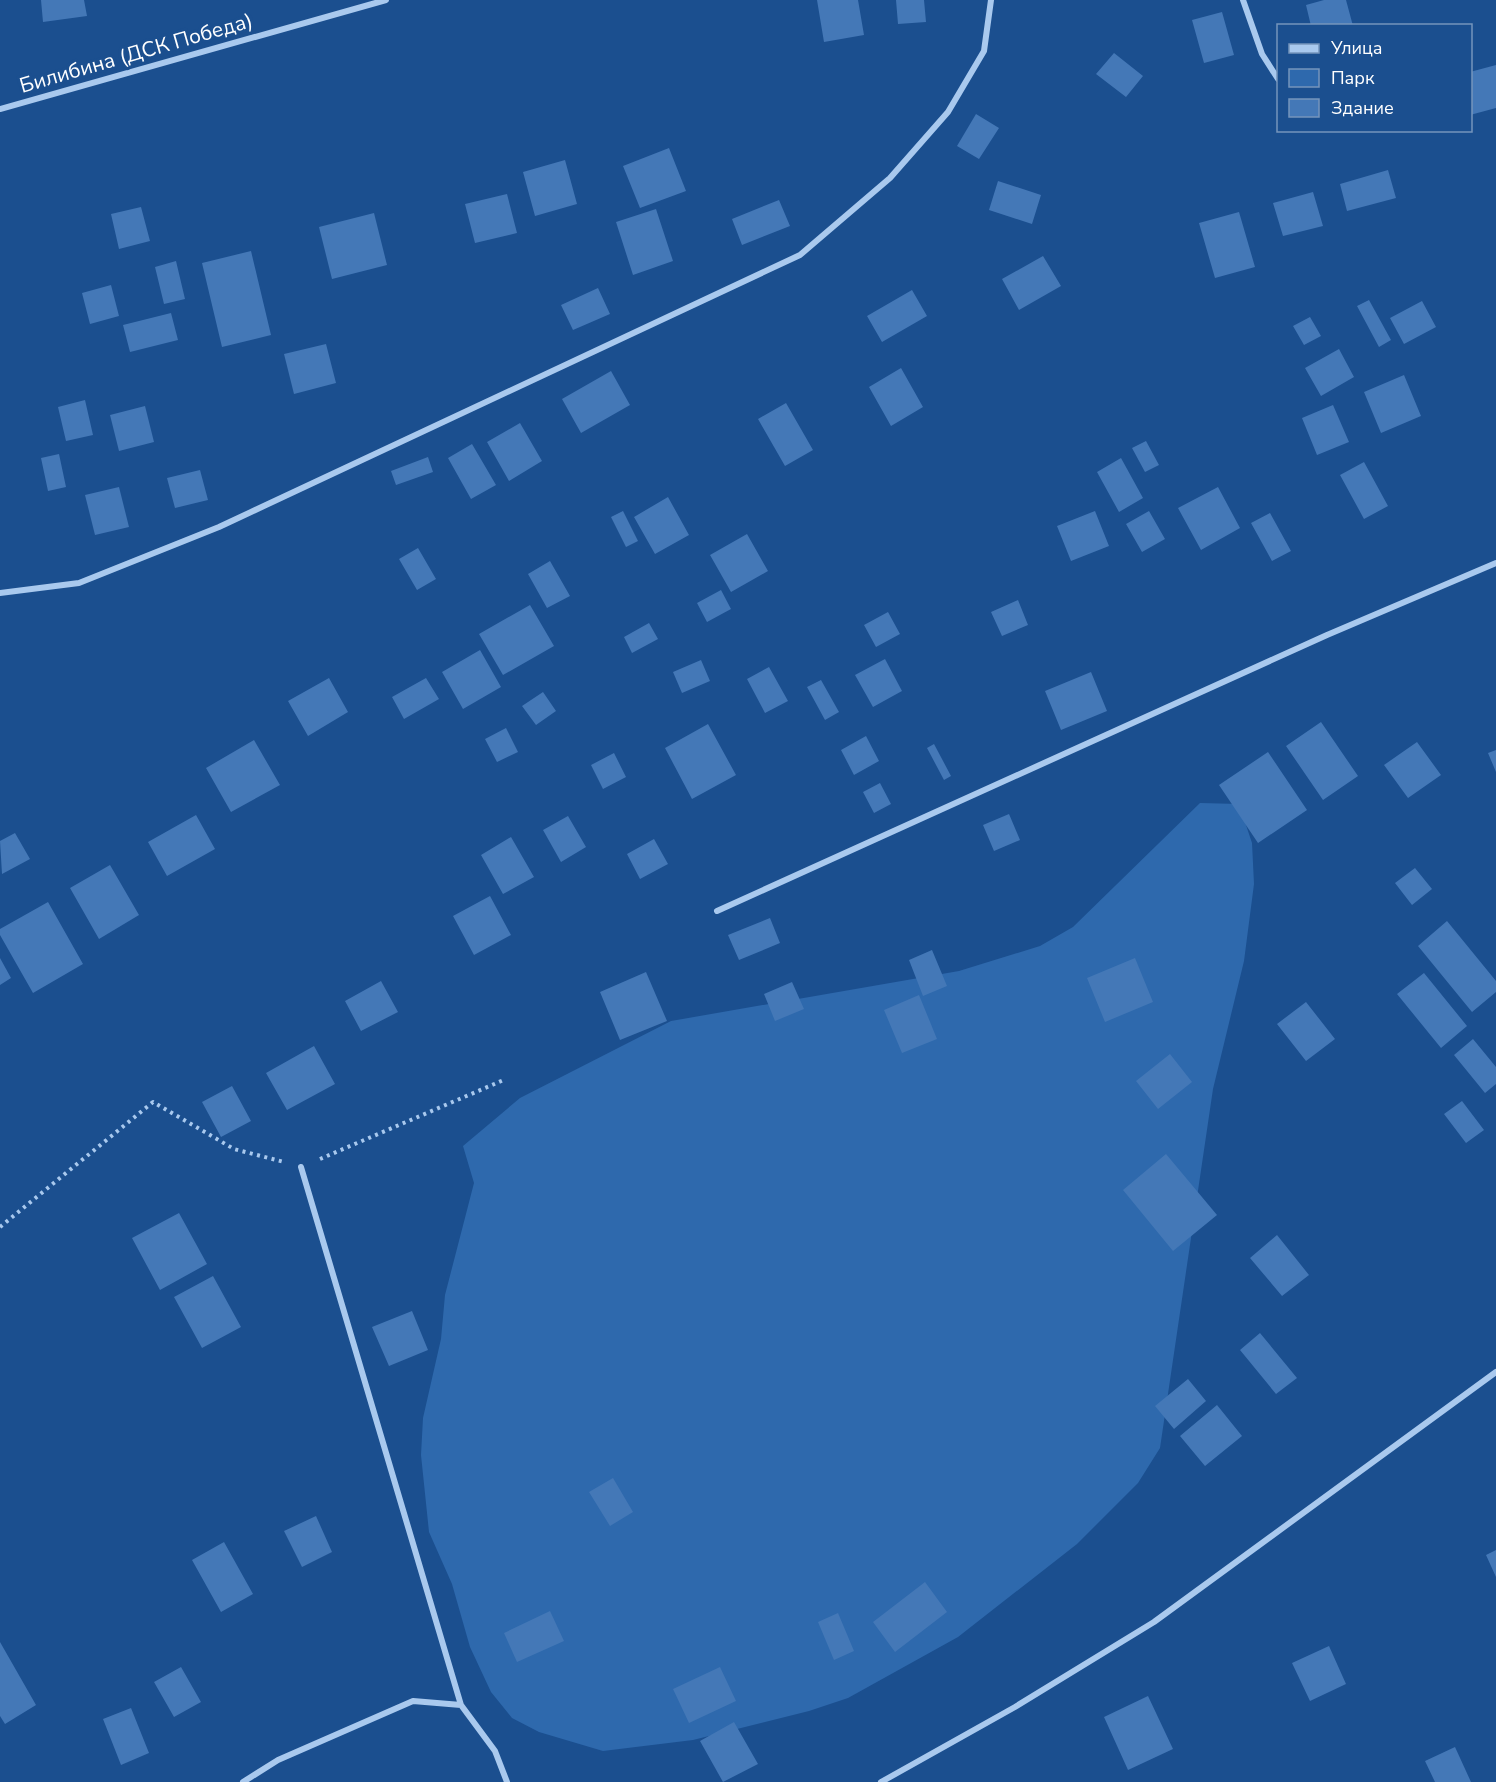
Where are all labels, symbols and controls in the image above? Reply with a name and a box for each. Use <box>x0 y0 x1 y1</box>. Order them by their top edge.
street label: Билибина (ДСК Победа) <box>16 6 256 100</box>
legend <box>1277 24 1472 132</box>
text: Улица <box>1330 36 1382 60</box>
text: Парк <box>1331 66 1375 90</box>
text: Здание <box>1331 96 1394 120</box>

